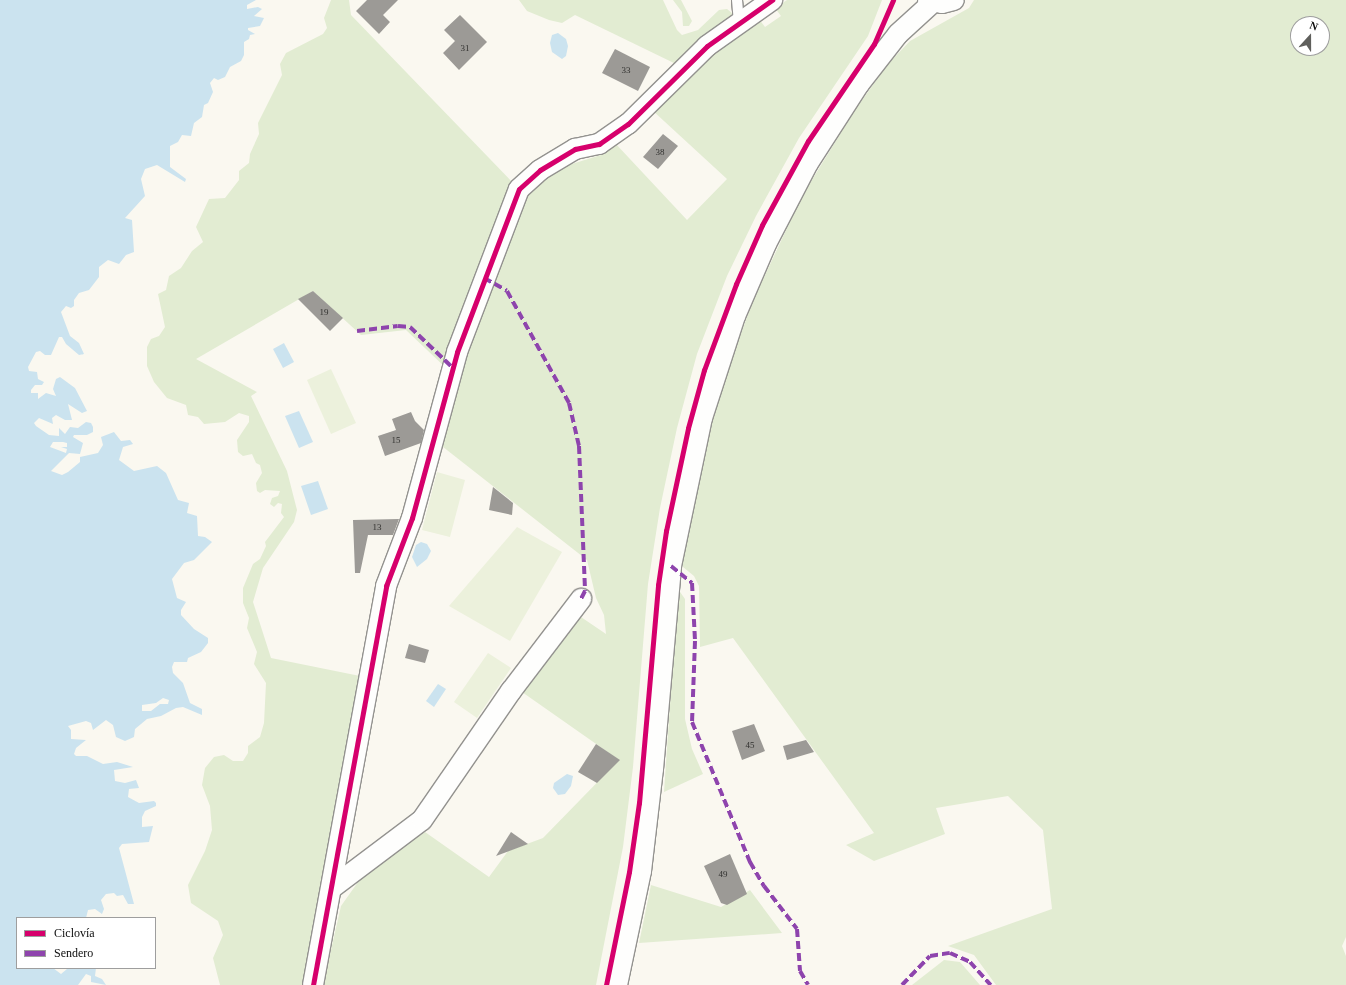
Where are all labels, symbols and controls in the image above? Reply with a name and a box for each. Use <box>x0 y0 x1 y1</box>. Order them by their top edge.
north arrow <box>1290 16 1330 56</box>
text: N <box>1308 19 1320 33</box>
house number: 31 <box>460 43 470 53</box>
house number: 33 <box>622 65 630 75</box>
house number: 38 <box>656 147 664 157</box>
house number: 19 <box>320 307 328 317</box>
house number: 15 <box>392 435 400 445</box>
house number: 13 <box>372 522 382 532</box>
house number: 45 <box>746 740 754 750</box>
house number: 49 <box>718 869 728 879</box>
legend <box>16 917 156 969</box>
text: Ciclovía <box>54 926 95 940</box>
text: Sendero <box>54 946 93 960</box>

